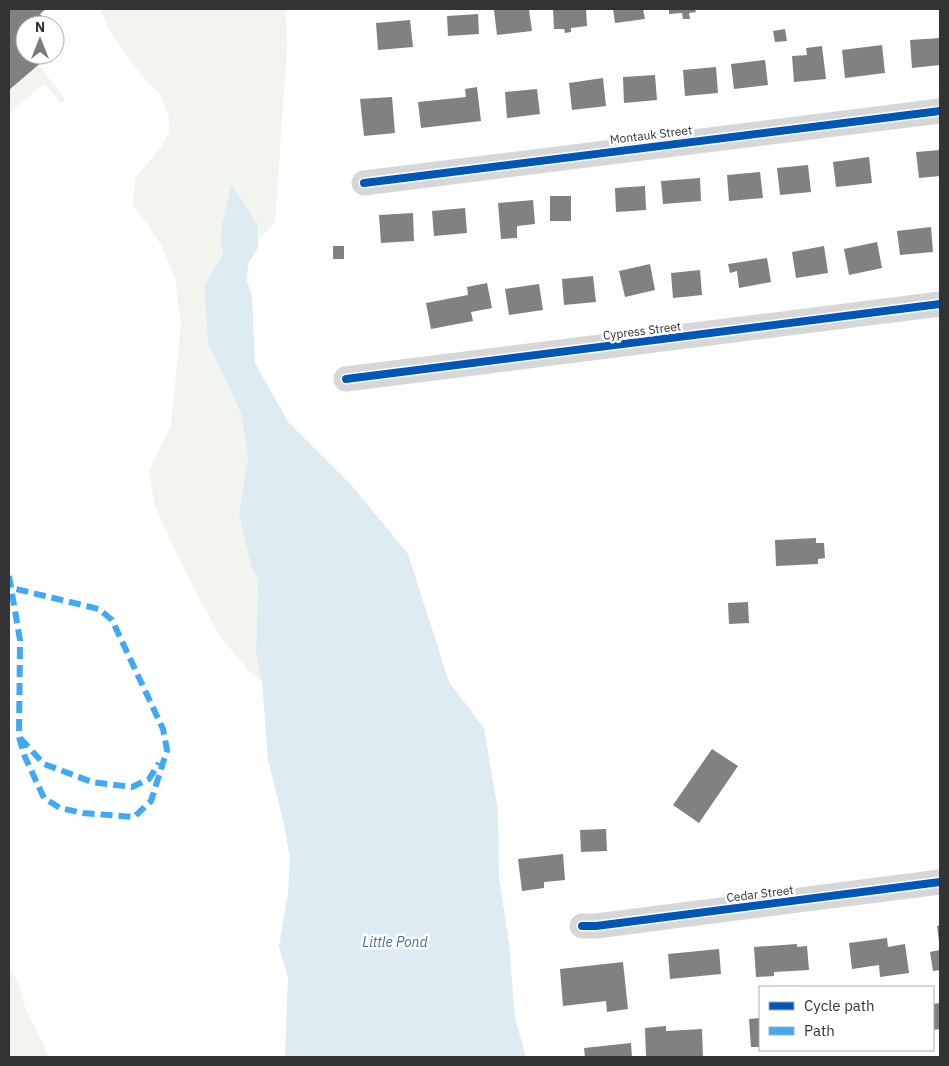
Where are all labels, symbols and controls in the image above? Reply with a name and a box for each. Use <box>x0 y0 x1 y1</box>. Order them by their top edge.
north arrow <box>15 15 65 65</box>
text: N <box>35 18 45 36</box>
street label: Montauk Street <box>609 122 693 147</box>
street label: Cypress Street <box>602 318 682 343</box>
street label: Cedar Street <box>725 882 794 905</box>
water label: Little Pond <box>362 933 429 951</box>
legend <box>759 986 934 1051</box>
text: Cycle path <box>804 996 875 1015</box>
text: Path <box>804 1021 835 1040</box>

